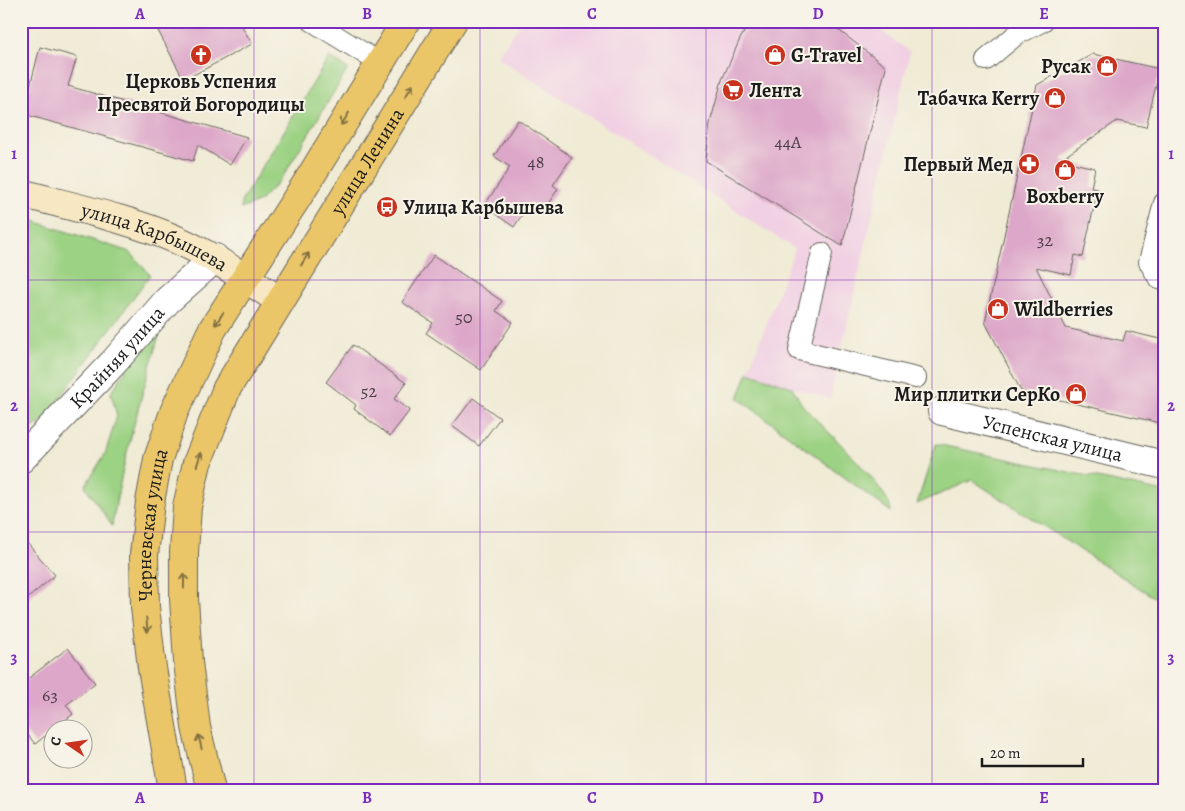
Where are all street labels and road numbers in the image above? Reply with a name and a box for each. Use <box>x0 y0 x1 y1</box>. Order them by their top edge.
street label: улица Ленина <box>323 102 410 220</box>
street label: улица Карбышева <box>78 196 234 278</box>
street label: Крайняя улица <box>63 299 171 414</box>
street label: Успенская улица <box>980 408 1126 468</box>
street label: Черневская улица <box>130 444 175 602</box>

